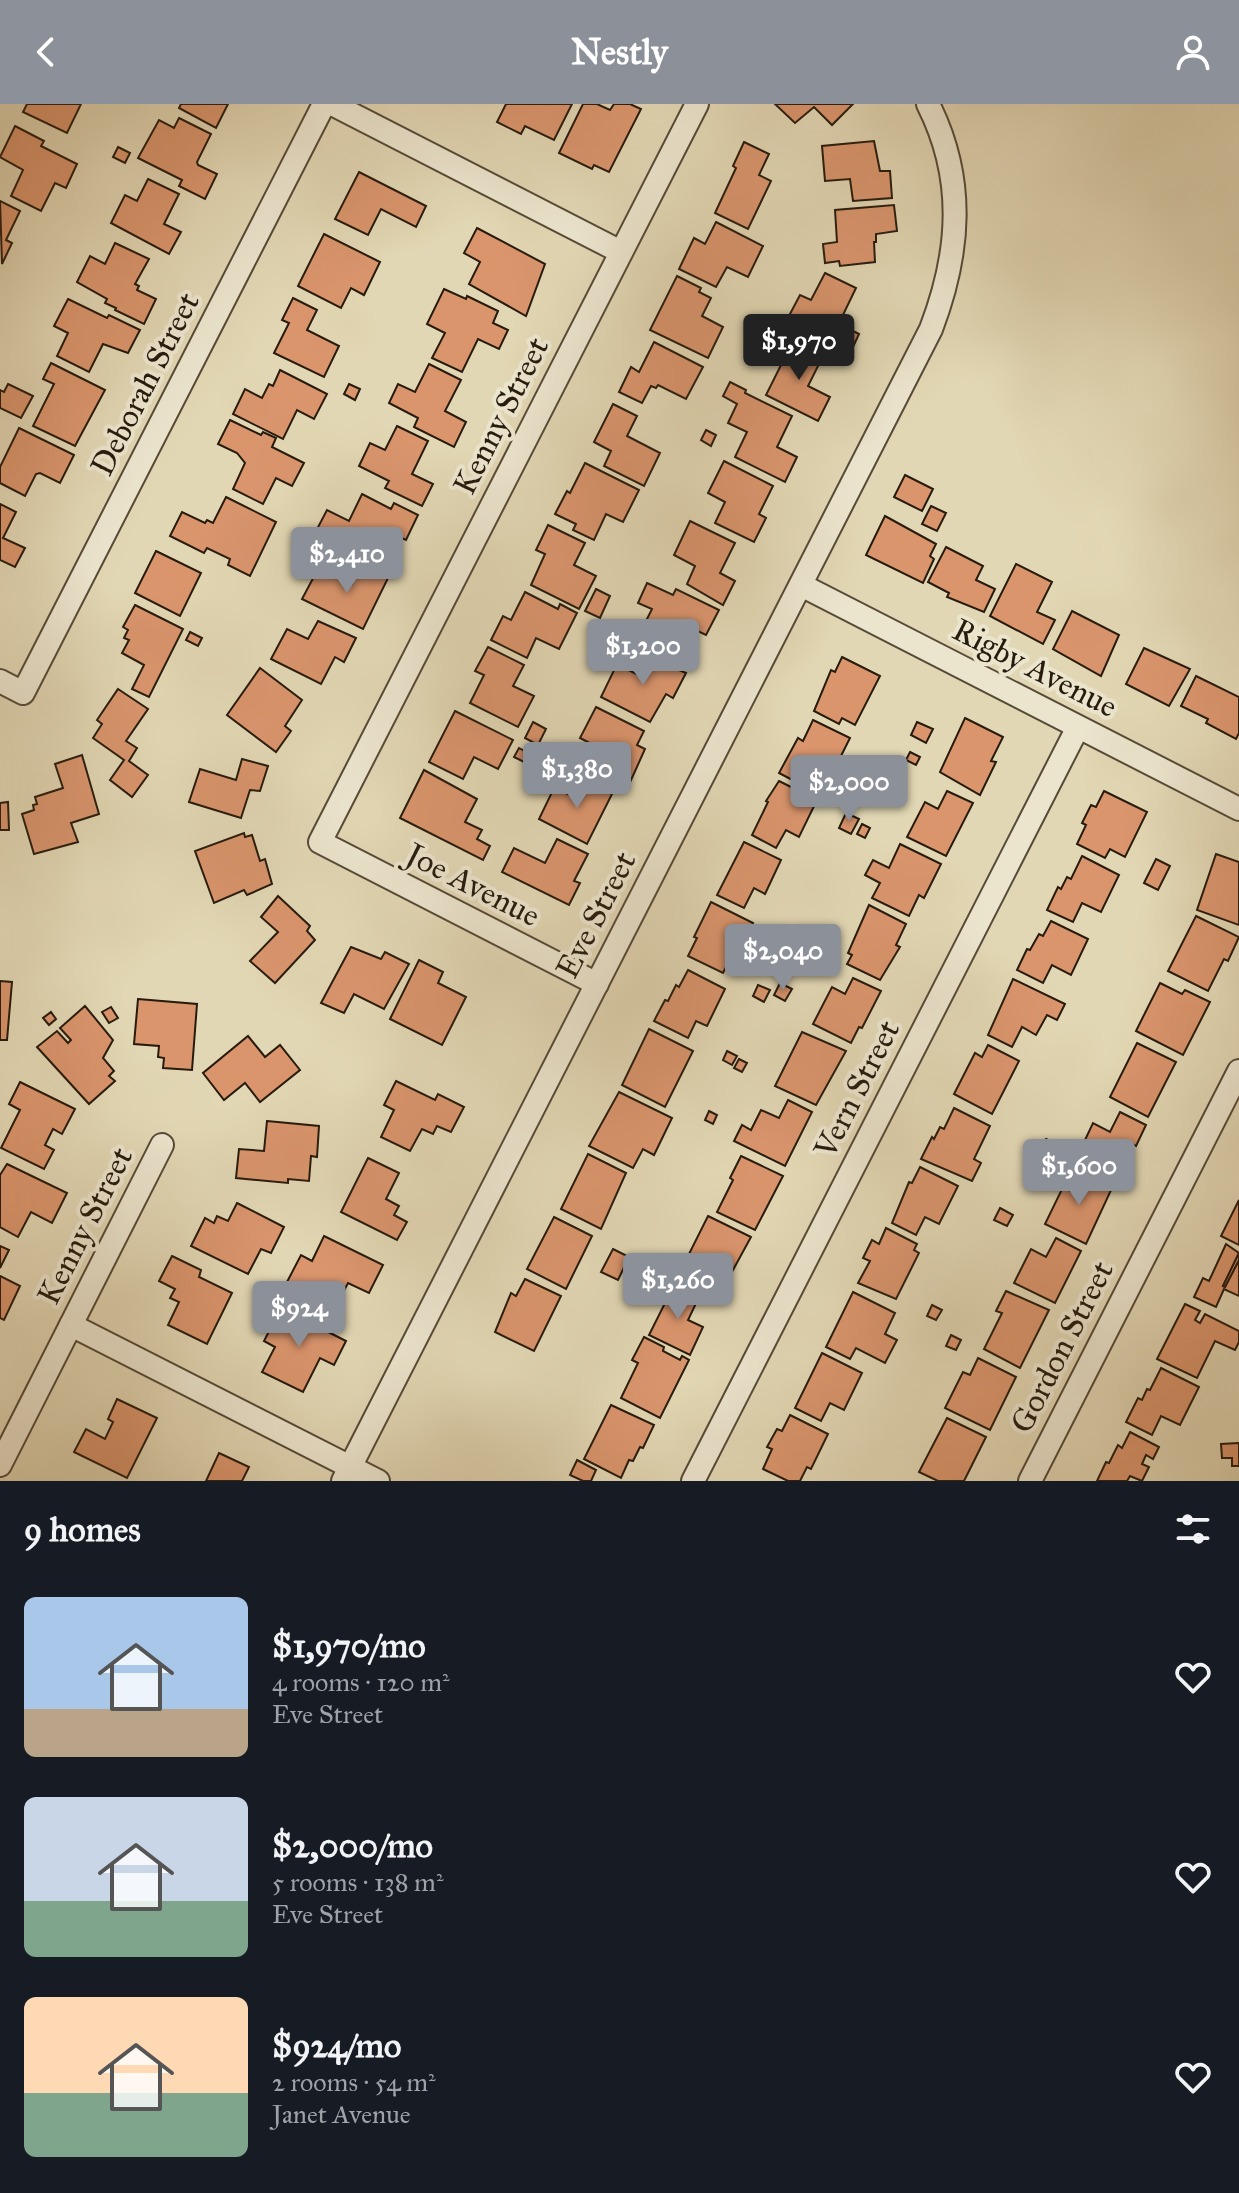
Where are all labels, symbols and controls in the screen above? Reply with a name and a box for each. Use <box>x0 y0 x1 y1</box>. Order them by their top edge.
icon: back <box>24 30 68 74</box>
text: Nestly <box>571 30 668 74</box>
icon: person <box>1171 30 1215 74</box>
street label: Deborah Street <box>82 286 208 482</box>
pin: $1,970 <box>734 314 864 382</box>
text: $1,970 <box>761 324 837 356</box>
street label: Kenny Street <box>445 331 557 501</box>
pin: $2,410 <box>282 527 412 595</box>
text: $2,410 <box>309 537 385 569</box>
street label: Rigby Avenue <box>946 610 1124 726</box>
pin: $1,200 <box>578 619 708 687</box>
text: $1,200 <box>605 629 681 661</box>
pin: $1,380 <box>512 742 642 810</box>
text: $1,380 <box>541 752 613 784</box>
pin: $2,000 <box>784 755 914 823</box>
text: $2,000 <box>808 765 890 797</box>
street label: Joe Avenue <box>397 833 546 935</box>
street label: Eve Street <box>548 845 644 985</box>
pin: $2,040 <box>718 924 848 992</box>
text: $2,040 <box>743 934 823 966</box>
street label: Vern Street <box>805 1014 908 1165</box>
pin: $1,600 <box>1014 1139 1144 1207</box>
street label: Kenny Street <box>29 1141 141 1311</box>
text: $1,600 <box>1041 1149 1117 1181</box>
pin: $1,260 <box>613 1253 743 1321</box>
street label: Gordon Street <box>1002 1255 1122 1439</box>
text: $1,260 <box>641 1263 715 1295</box>
pin: $924 <box>252 1281 346 1349</box>
text: $924 <box>271 1291 327 1323</box>
icon: filters <box>1171 1507 1215 1551</box>
text: 9 homes <box>24 1509 141 1550</box>
text: $1,970/mo <box>272 1625 426 1666</box>
icon: home <box>88 1629 184 1725</box>
icon: heart <box>1171 1655 1215 1699</box>
text: 4 rooms · 120 m² <box>272 1666 450 1698</box>
text: Eve Street <box>272 1698 383 1730</box>
text: $2,000/mo <box>272 1825 433 1866</box>
icon: home <box>88 1829 184 1925</box>
icon: heart <box>1171 1855 1215 1899</box>
text: 5 rooms · 138 m² <box>272 1866 444 1898</box>
text: Eve Street <box>272 1898 383 1930</box>
text: $924/mo <box>272 2025 401 2066</box>
icon: home <box>88 2029 184 2125</box>
icon: heart <box>1171 2055 1215 2099</box>
text: 2 rooms · 54 m² <box>272 2066 436 2098</box>
text: Janet Avenue <box>272 2098 411 2130</box>

